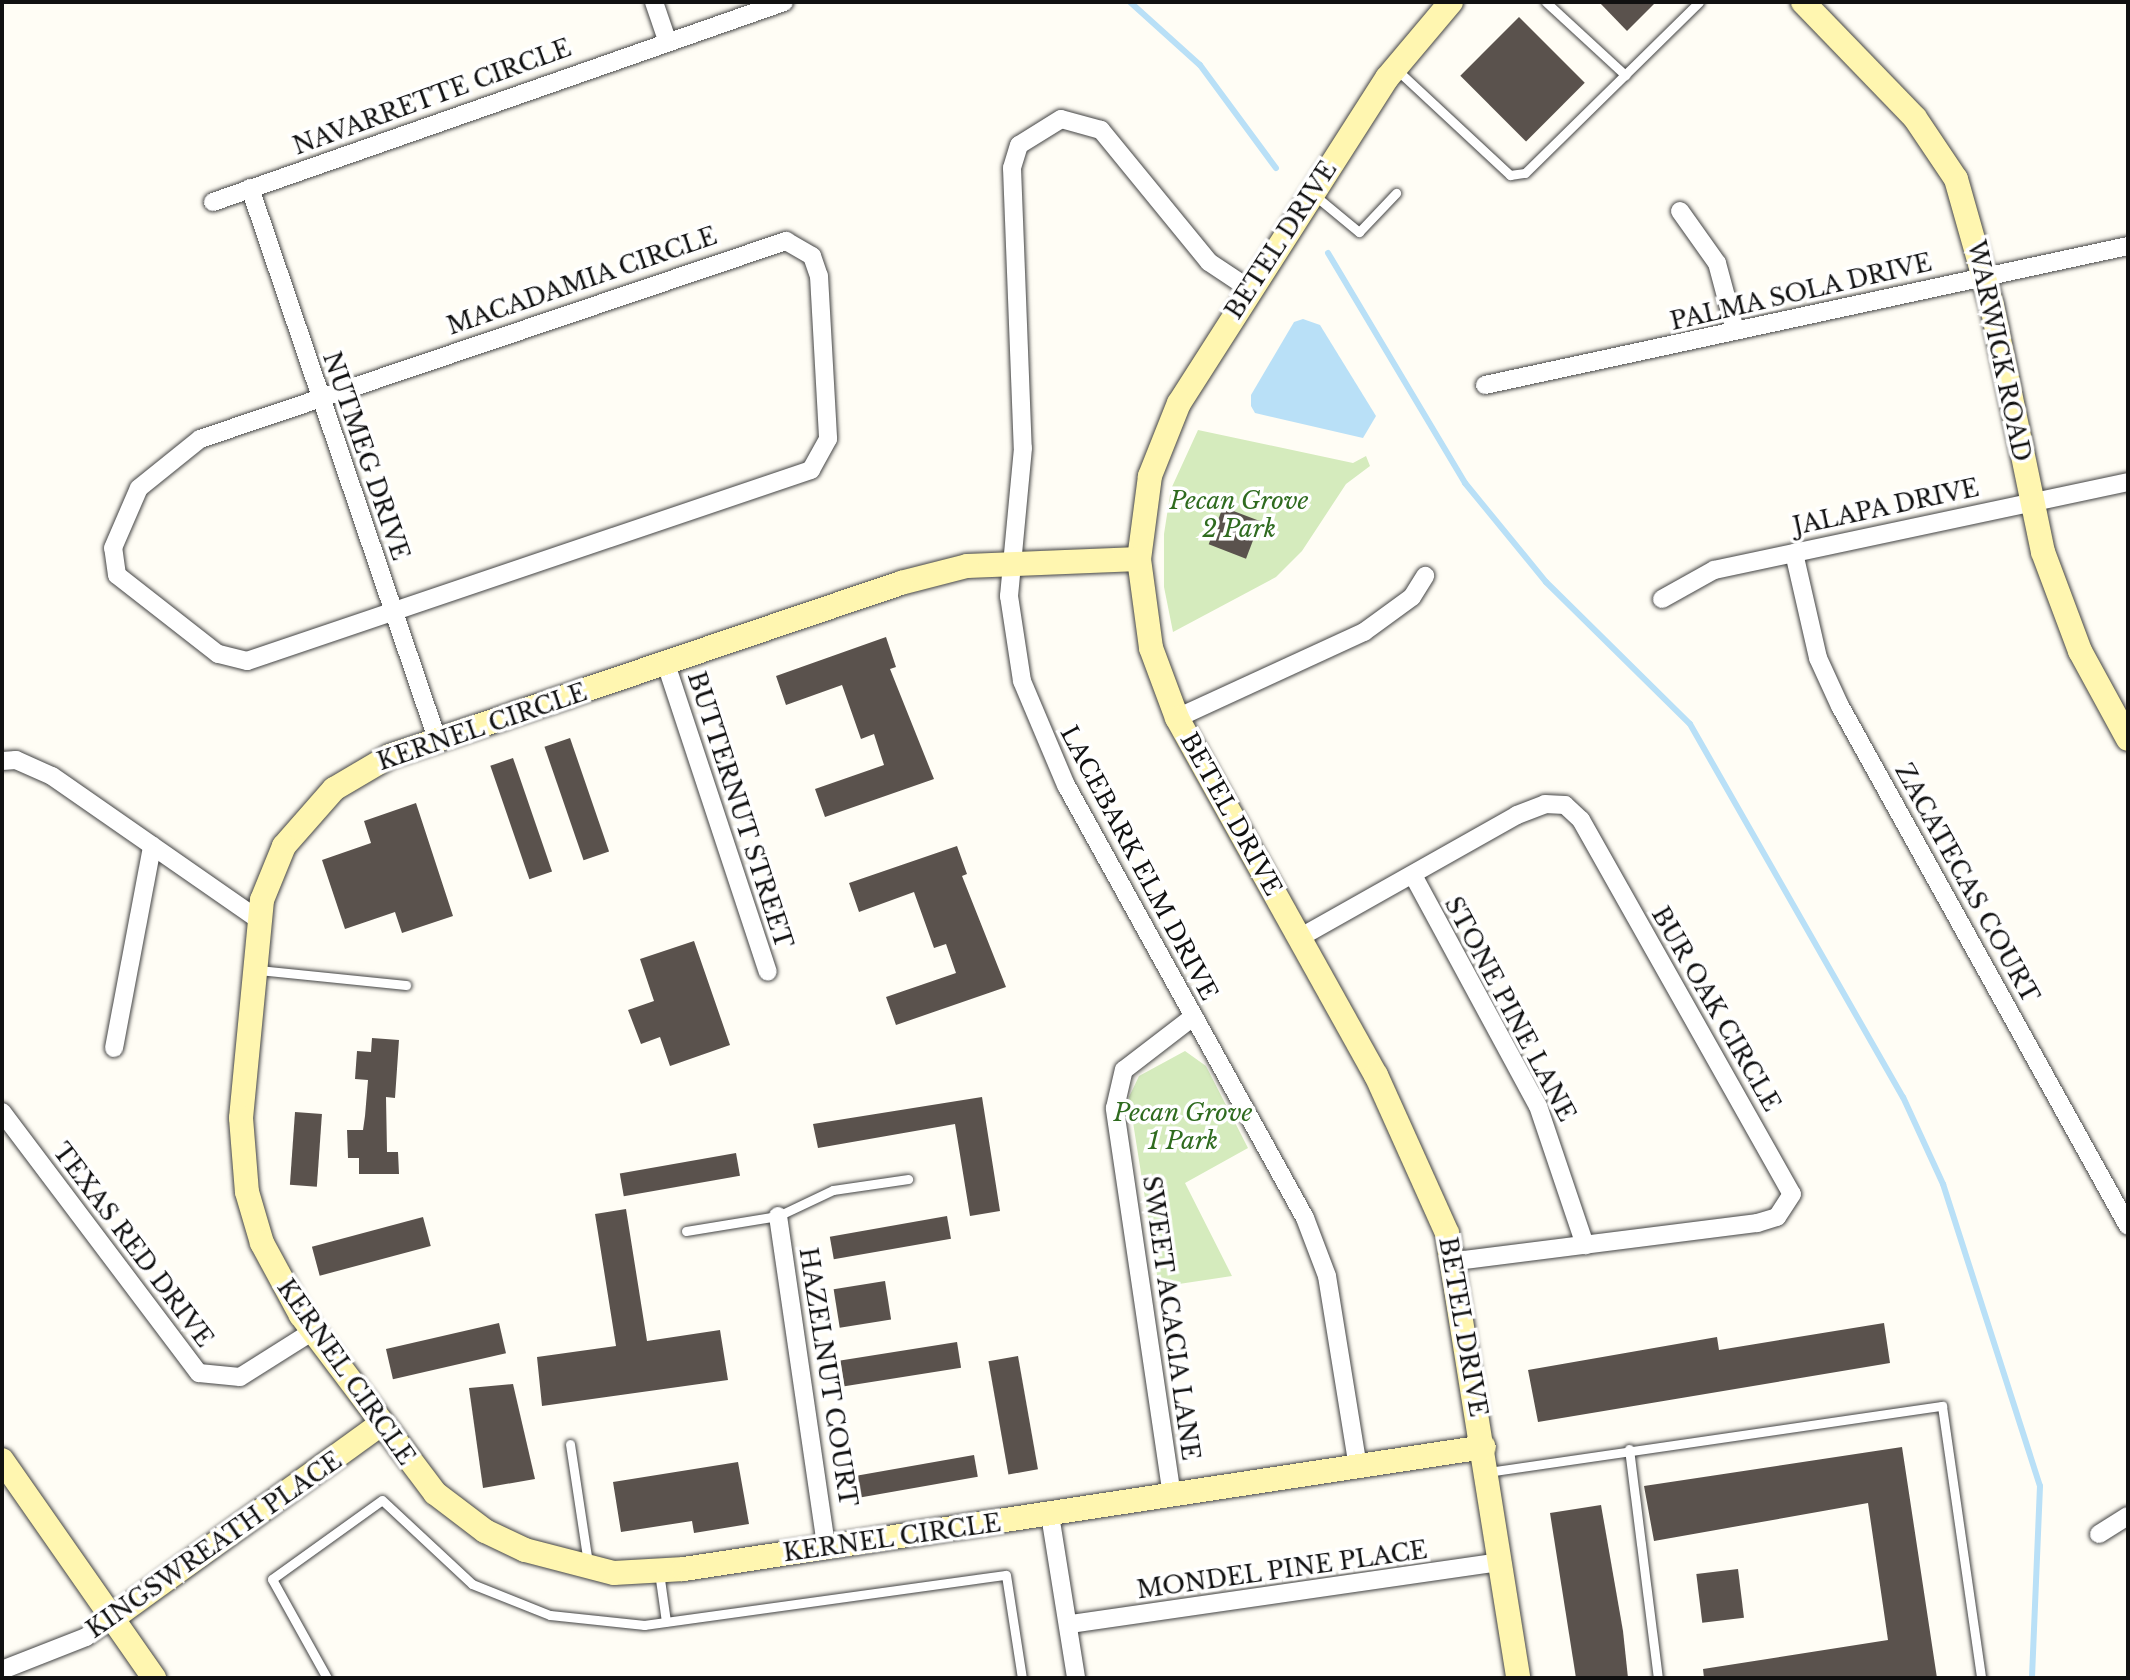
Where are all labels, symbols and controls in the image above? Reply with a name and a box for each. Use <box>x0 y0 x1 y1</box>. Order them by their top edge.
street label: NAVARRETTE CIRCLE <box>289 33 575 161</box>
street label: BETEL DRIVE <box>1219 156 1343 324</box>
street label: MACADAMIA CIRCLE <box>443 221 721 341</box>
street label: WARWICK ROAD <box>1961 238 2037 464</box>
street label: PALMA SOLA DRIVE <box>1667 248 1935 336</box>
street label: NUTMEG DRIVE <box>317 348 415 564</box>
street label: JALAPA DRIVE <box>1790 473 1982 541</box>
park label: Pecan Grove 2 Park <box>1169 487 1309 543</box>
street label: BUTTERNUT STREET <box>682 668 798 952</box>
street label: KERNEL CIRCLE <box>373 678 591 776</box>
street label: LACEBARK ELM DRIVE <box>1054 721 1224 1005</box>
street label: BETEL DRIVE <box>1174 727 1288 901</box>
street label: ZACATECAS COURT <box>1889 758 2045 1008</box>
street label: STONE PINE LANE <box>1439 892 1581 1126</box>
street label: BUR OAK CIRCLE <box>1645 901 1787 1117</box>
park label: Pecan Grove 1 Park <box>1113 1099 1253 1155</box>
street label: TEXAS RED DRIVE <box>47 1137 219 1353</box>
street label: SWEET ACACIA LANE <box>1137 1173 1205 1463</box>
street label: BETEL DRIVE <box>1433 1235 1493 1419</box>
street label: HAZELNUT COURT <box>793 1245 863 1509</box>
street label: KERNEL CIRCLE <box>271 1273 421 1471</box>
street label: KINGSWREATH PLACE <box>81 1446 347 1644</box>
street label: KERNEL CIRCLE <box>781 1508 1003 1568</box>
street label: MONDEL PINE PLACE <box>1135 1535 1429 1605</box>

